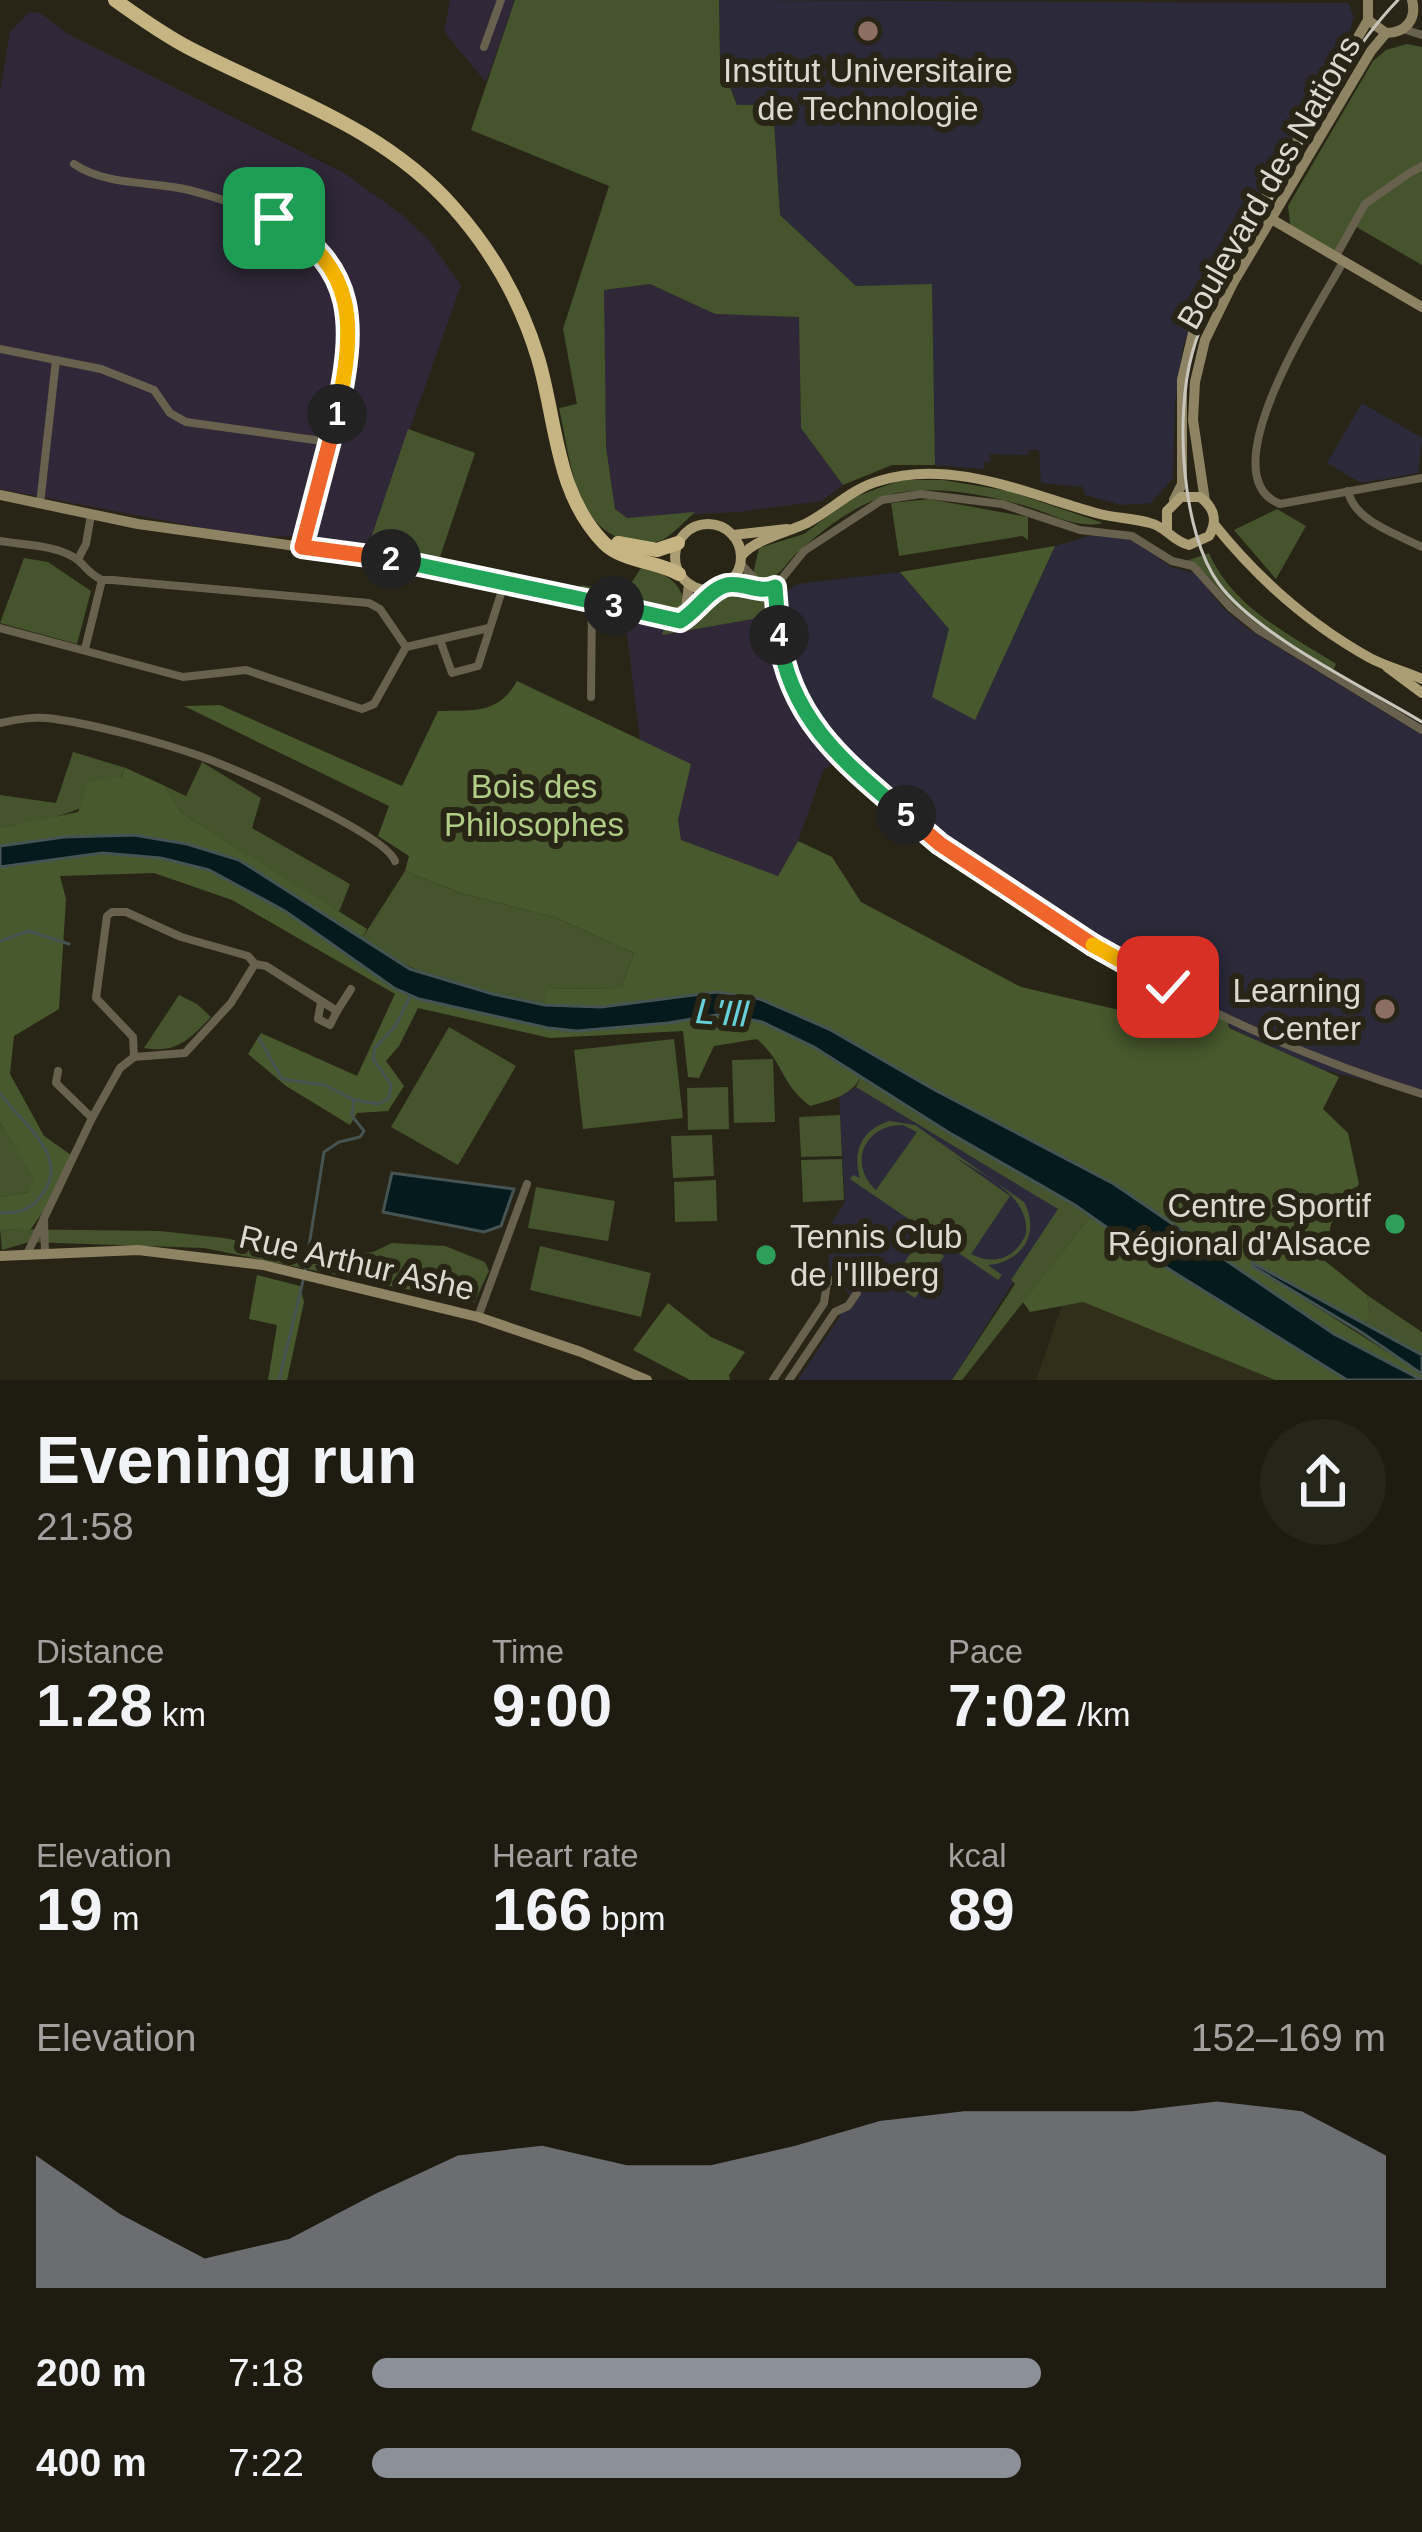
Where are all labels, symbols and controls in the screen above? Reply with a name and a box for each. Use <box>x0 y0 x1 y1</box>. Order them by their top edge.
marker: Institut Universitaire de Technologie <box>855 18 881 44</box>
street label: Boulevard des Nations <box>1169 29 1367 335</box>
place label: Institut Universitaire de Technologie <box>723 52 1013 127</box>
pin <box>223 167 325 269</box>
icon: arrive <box>241 185 307 251</box>
pin: 1 <box>307 384 367 444</box>
text: 1 <box>328 395 346 432</box>
pin: 2 <box>361 529 421 589</box>
text: 2 <box>382 540 400 577</box>
pin: 3 <box>584 576 644 636</box>
text: 3 <box>605 587 623 624</box>
pin: 4 <box>749 605 809 665</box>
text: 4 <box>770 616 788 653</box>
park label: Bois des Philosophes <box>444 768 624 843</box>
pin: 5 <box>876 785 936 845</box>
text: 5 <box>897 796 915 833</box>
pin <box>1117 936 1219 1038</box>
icon: check <box>1135 954 1201 1020</box>
place label: Learning Center <box>1233 972 1361 1047</box>
water label: L'Ill <box>694 990 751 1035</box>
marker: Learning Center <box>1372 996 1398 1022</box>
place label: Centre Sportif Régional d'Alsace <box>1108 1187 1372 1262</box>
marker: Centre Sportif Régional d'Alsace <box>1382 1211 1408 1237</box>
street label: Rue Arthur Ashe <box>236 1217 478 1308</box>
place label: Tennis Club de l'Illberg <box>790 1218 962 1293</box>
marker: Tennis Club de l'Illberg <box>753 1242 779 1268</box>
button: share <box>1260 1419 1386 1545</box>
text: Evening run <box>36 1423 417 1497</box>
text: 21:58 <box>36 1505 134 1548</box>
text: Distance <box>36 1633 164 1670</box>
text: Time <box>492 1633 564 1670</box>
text: Pace <box>948 1633 1023 1670</box>
text: 1.28 <box>36 1672 153 1739</box>
text: 9:00 <box>492 1672 612 1739</box>
text: 7:02 <box>948 1672 1068 1739</box>
text: km <box>153 1696 206 1733</box>
text: /km <box>1068 1696 1130 1733</box>
text: Elevation <box>36 1837 172 1874</box>
text: Heart rate <box>492 1837 639 1874</box>
text: kcal <box>948 1837 1007 1874</box>
text: 19 <box>36 1876 103 1943</box>
text: 166 <box>492 1876 592 1943</box>
text: 89 <box>948 1876 1015 1943</box>
text: m <box>103 1900 139 1937</box>
text: bpm <box>592 1900 665 1937</box>
text: Elevation <box>36 2016 196 2059</box>
text: 152–169 m <box>1191 2016 1386 2059</box>
text: 200 m <box>36 2351 147 2394</box>
text: 7:18 <box>228 2351 304 2394</box>
text: 400 m <box>36 2441 147 2484</box>
text: 7:22 <box>228 2441 304 2484</box>

